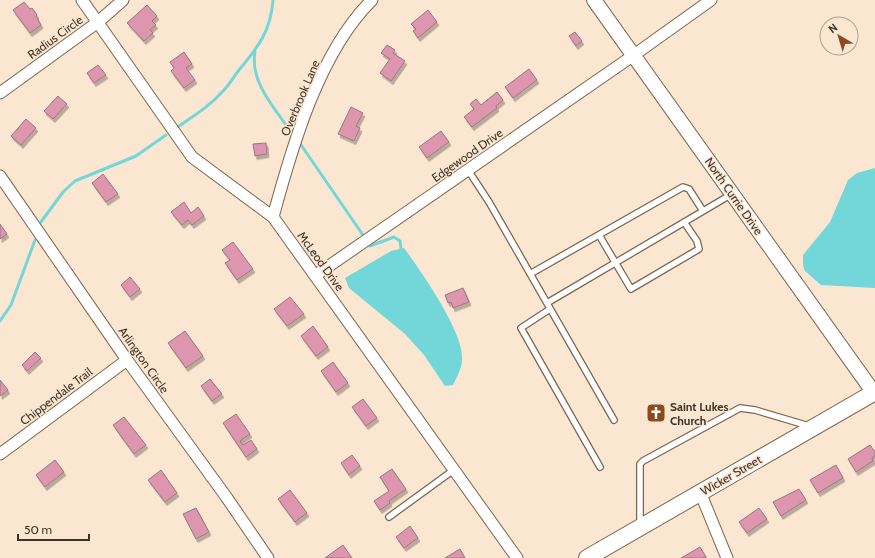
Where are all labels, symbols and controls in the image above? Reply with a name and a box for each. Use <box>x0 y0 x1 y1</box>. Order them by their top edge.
street label: Radius Circle <box>25 12 85 62</box>
north arrow <box>819 16 859 56</box>
text: N <box>825 20 840 36</box>
street label: Overbrook Lane <box>277 58 323 138</box>
street label: Edgewood Drive <box>429 125 505 185</box>
street label: North Currie Drive <box>702 154 766 238</box>
street label: McLeod Drive <box>294 228 348 294</box>
street label: Arlington Circle <box>116 324 172 396</box>
street label: Chippendale Trail <box>17 364 95 428</box>
place label: Saint Lukes Church <box>670 399 729 428</box>
church icon: Saint Lukes Church <box>645 402 667 424</box>
street label: Wicker Street <box>698 452 764 498</box>
scale bar <box>18 516 89 542</box>
text: 50 m <box>24 522 52 537</box>

